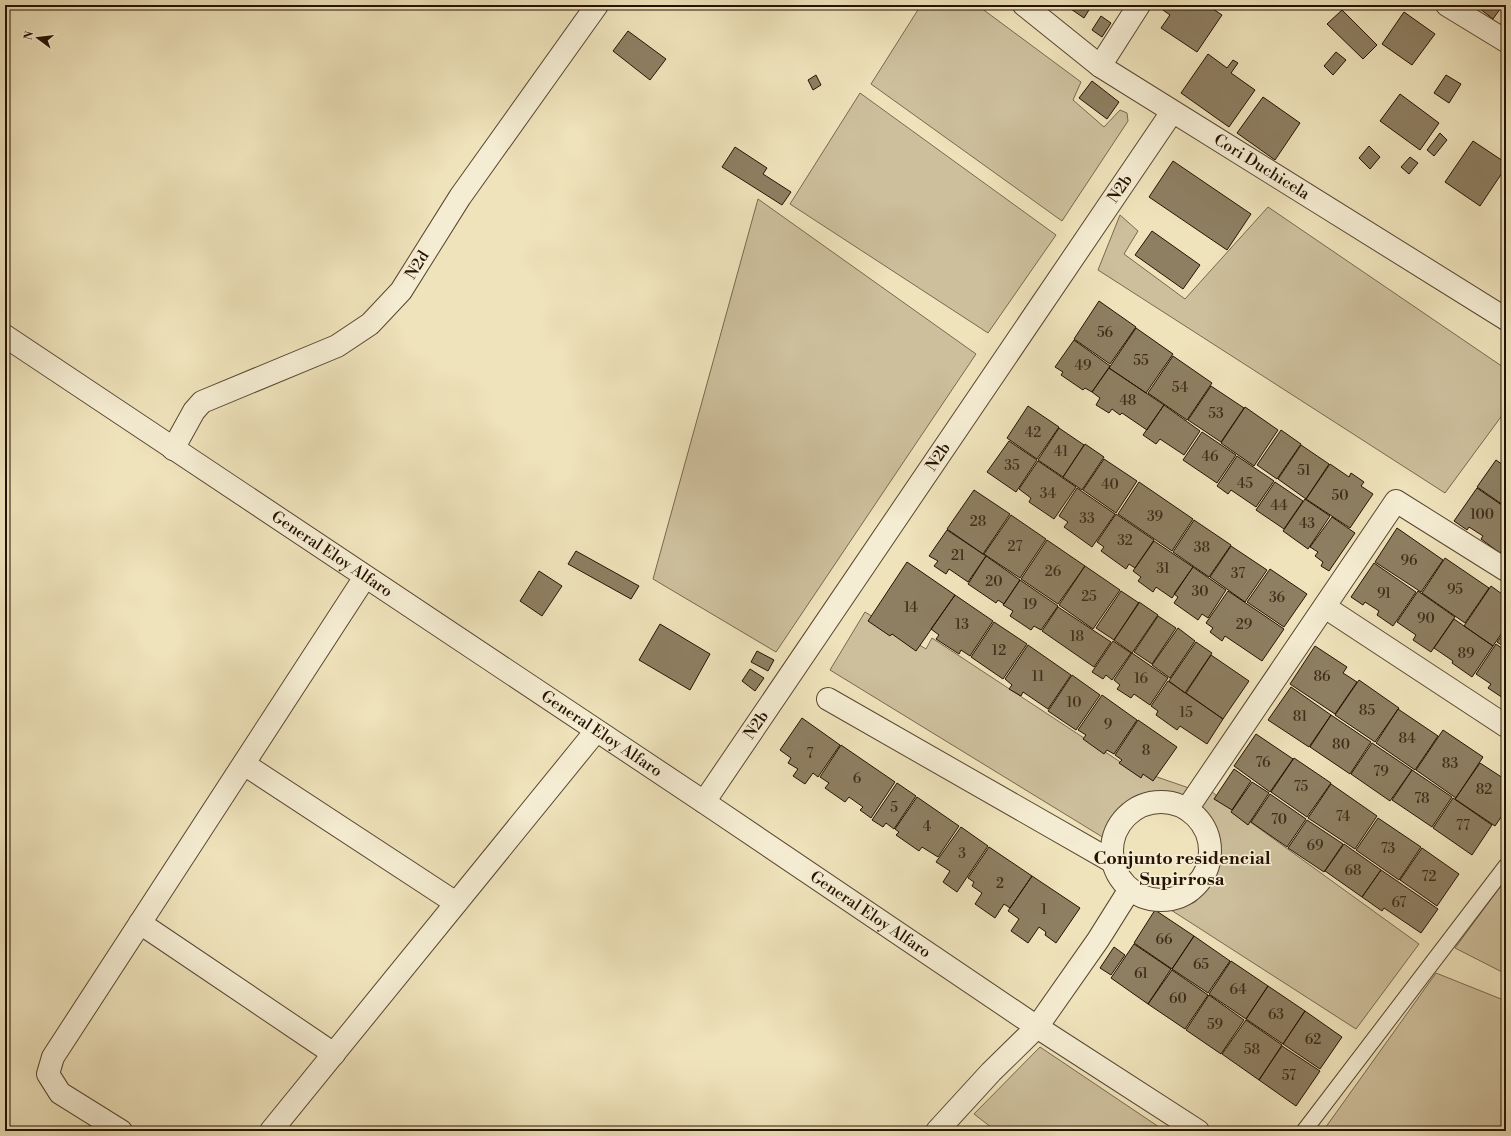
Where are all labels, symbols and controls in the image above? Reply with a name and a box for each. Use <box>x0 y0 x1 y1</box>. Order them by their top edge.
north arrow <box>18 18 58 58</box>
text: N <box>21 29 37 42</box>
street label: Cori Duchicela <box>1210 129 1314 205</box>
street label: N2b <box>1103 171 1137 207</box>
street label: N2d <box>401 247 434 283</box>
house number: 56 <box>1097 324 1114 342</box>
house number: 55 <box>1133 352 1149 370</box>
house number: 49 <box>1075 357 1091 375</box>
house number: 54 <box>1172 379 1188 397</box>
house number: 48 <box>1120 392 1136 410</box>
house number: 53 <box>1208 405 1224 423</box>
house number: 42 <box>1025 424 1041 442</box>
street label: N2b <box>921 439 955 475</box>
house number: 41 <box>1054 443 1068 461</box>
house number: 46 <box>1202 448 1219 466</box>
house number: 35 <box>1004 457 1020 475</box>
house number: 51 <box>1297 462 1311 480</box>
house number: 45 <box>1237 475 1253 493</box>
house number: 40 <box>1101 476 1119 494</box>
house number: 34 <box>1040 485 1056 503</box>
house number: 50 <box>1332 487 1349 505</box>
house number: 44 <box>1271 497 1287 515</box>
street label: General Eloy Alfaro <box>268 506 396 602</box>
house number: 100 <box>1470 506 1494 524</box>
house number: 39 <box>1147 508 1163 526</box>
house number: 33 <box>1079 510 1095 528</box>
house number: 28 <box>970 513 986 531</box>
house number: 43 <box>1299 515 1315 533</box>
house number: 32 <box>1117 532 1133 550</box>
house number: 27 <box>1008 538 1022 556</box>
house number: 38 <box>1194 539 1210 557</box>
house number: 21 <box>951 547 965 565</box>
house number: 96 <box>1401 552 1418 570</box>
house number: 31 <box>1156 560 1170 578</box>
house number: 26 <box>1045 563 1062 581</box>
house number: 37 <box>1231 565 1245 583</box>
house number: 20 <box>985 573 1003 591</box>
house number: 95 <box>1447 581 1463 599</box>
house number: 30 <box>1191 583 1209 601</box>
house number: 91 <box>1377 585 1391 603</box>
house number: 25 <box>1081 588 1097 606</box>
house number: 36 <box>1269 589 1286 607</box>
house number: 19 <box>1023 596 1037 614</box>
house number: 14 <box>904 599 918 617</box>
house number: 90 <box>1417 610 1435 628</box>
house number: 13 <box>955 616 969 634</box>
house number: 29 <box>1236 616 1252 634</box>
house number: 18 <box>1070 628 1084 646</box>
house number: 12 <box>992 642 1006 660</box>
house number: 89 <box>1457 645 1475 663</box>
house number: 11 <box>1032 668 1044 686</box>
house number: 86 <box>1313 668 1331 686</box>
house number: 16 <box>1134 670 1149 688</box>
street label: General Eloy Alfaro <box>537 686 666 781</box>
house number: 10 <box>1067 694 1081 712</box>
house number: 85 <box>1359 702 1375 720</box>
house number: 15 <box>1179 704 1193 722</box>
street label: N2b <box>739 707 773 743</box>
house number: 81 <box>1293 708 1307 726</box>
house number: 9 <box>1104 716 1112 734</box>
house number: 84 <box>1398 730 1416 748</box>
house number: 80 <box>1332 736 1350 754</box>
house number: 8 <box>1142 742 1150 760</box>
house number: 7 <box>806 745 814 763</box>
house number: 76 <box>1255 754 1271 772</box>
house number: 83 <box>1442 755 1458 773</box>
house number: 79 <box>1373 763 1389 781</box>
house number: 6 <box>853 770 862 788</box>
house number: 75 <box>1294 778 1309 796</box>
house number: 82 <box>1476 781 1492 799</box>
house number: 78 <box>1414 790 1430 808</box>
house number: 5 <box>890 799 898 817</box>
house number: 74 <box>1336 808 1350 826</box>
house number: 70 <box>1271 811 1287 829</box>
house number: 77 <box>1456 817 1470 835</box>
house number: 4 <box>923 818 931 836</box>
house number: 69 <box>1307 837 1323 855</box>
house number: 73 <box>1381 840 1396 858</box>
house number: 3 <box>958 845 966 863</box>
district label: Conjunto residencial Supirrosa <box>1093 847 1271 891</box>
house number: 68 <box>1344 862 1362 880</box>
street label: General Eloy Alfaro <box>806 867 935 962</box>
house number: 72 <box>1422 868 1436 886</box>
house number: 2 <box>996 875 1004 893</box>
house number: 67 <box>1392 894 1406 912</box>
house number: 1 <box>1041 901 1047 919</box>
house number: 66 <box>1156 931 1173 949</box>
house number: 65 <box>1193 956 1209 974</box>
house number: 61 <box>1134 965 1148 983</box>
house number: 64 <box>1229 981 1247 999</box>
house number: 60 <box>1169 990 1187 1008</box>
house number: 63 <box>1268 1006 1284 1024</box>
house number: 59 <box>1207 1016 1223 1034</box>
house number: 62 <box>1305 1031 1321 1049</box>
house number: 58 <box>1244 1041 1260 1059</box>
house number: 57 <box>1282 1067 1296 1085</box>

